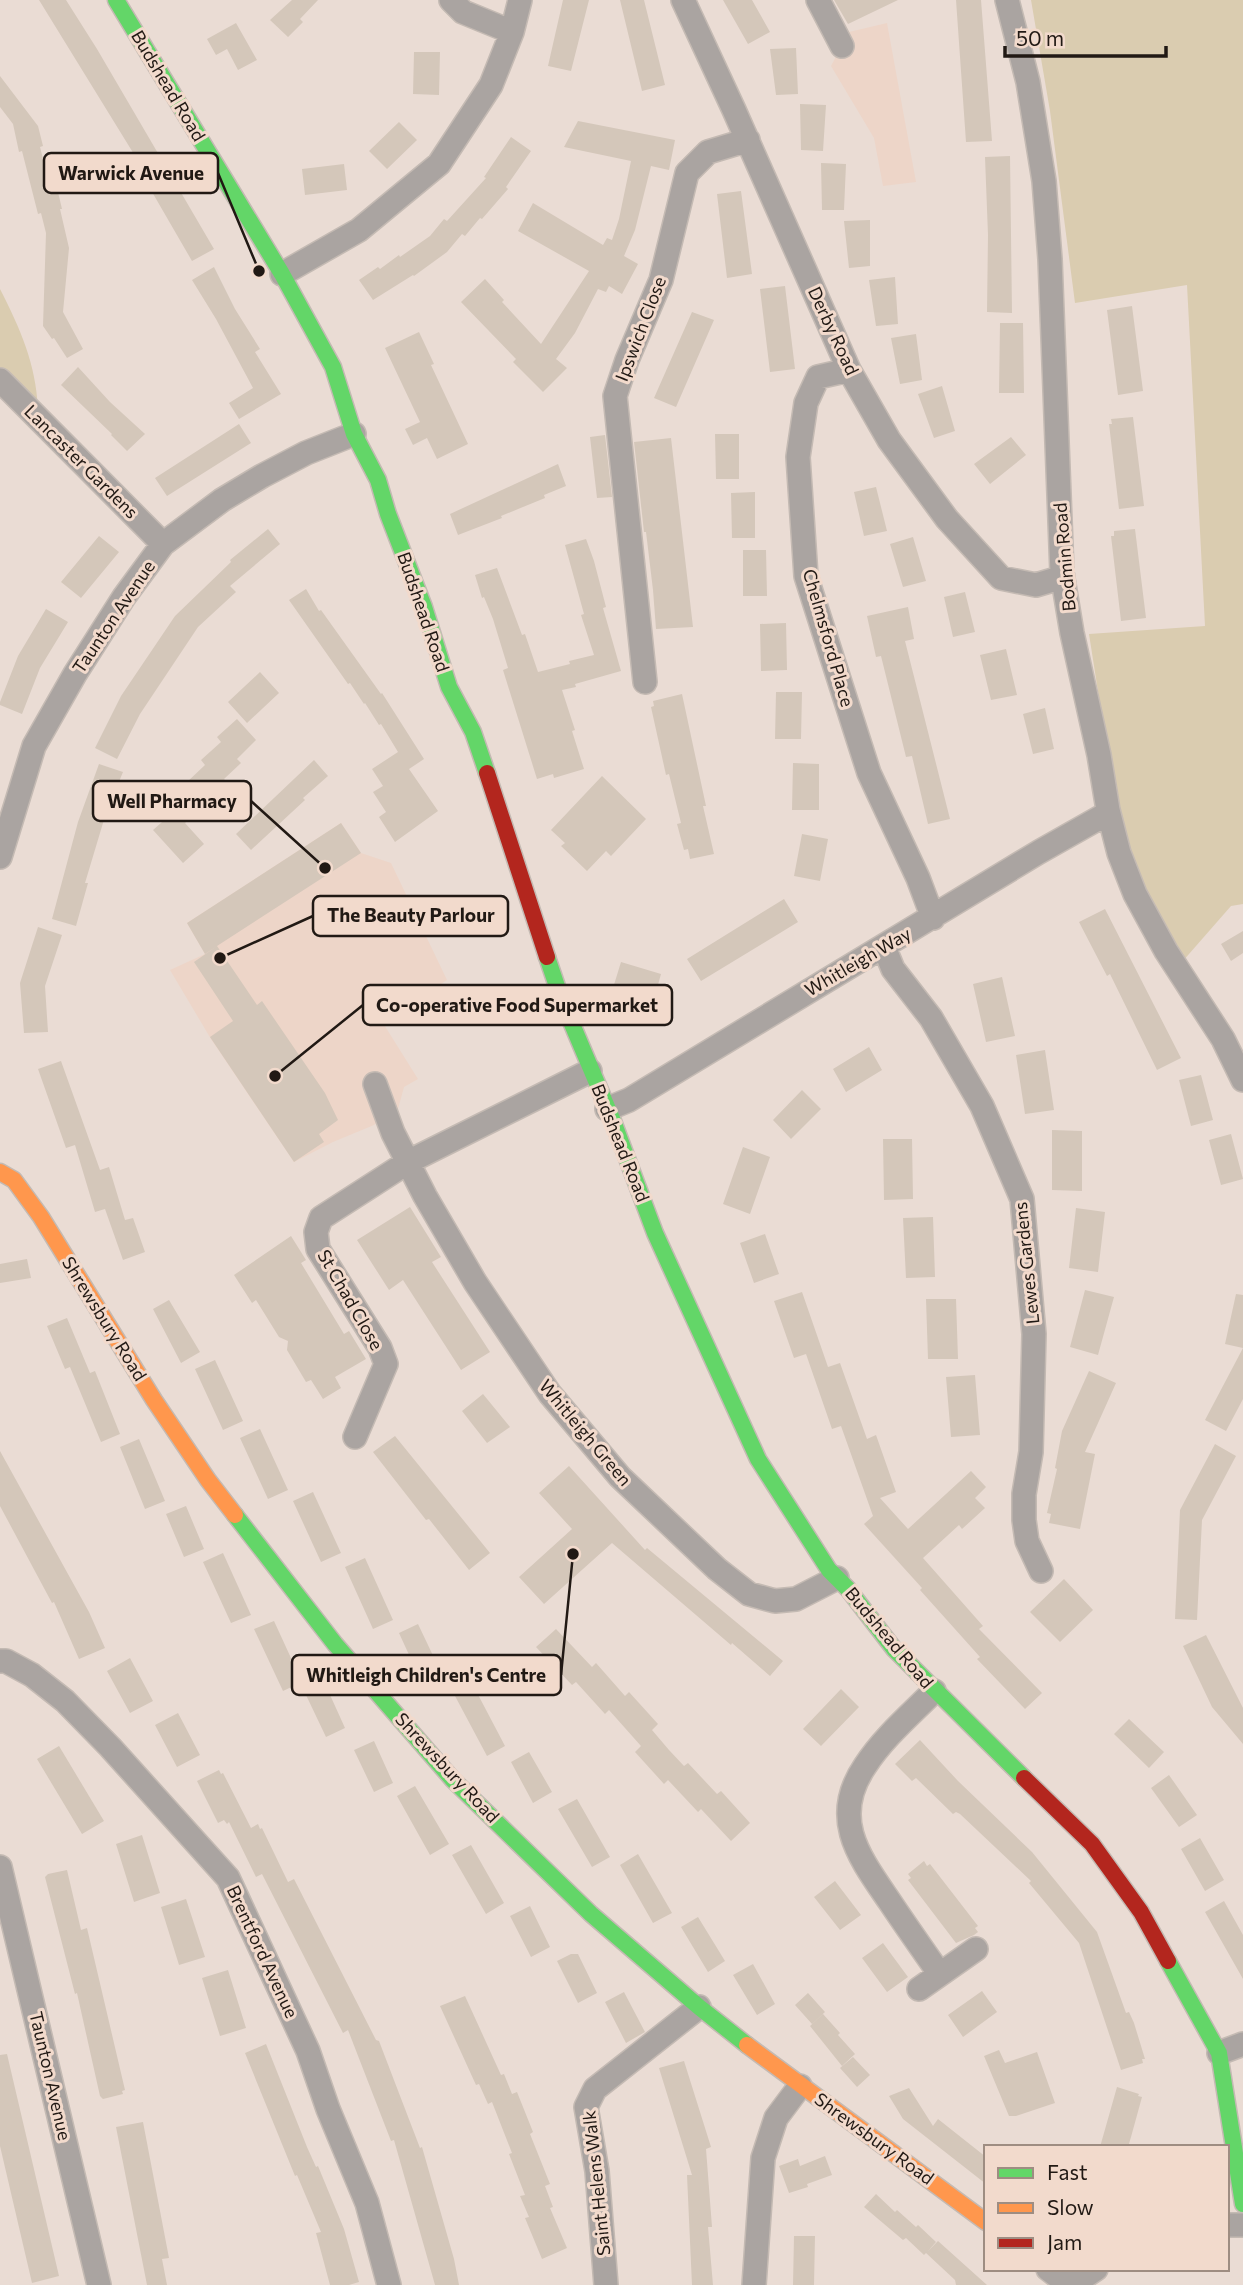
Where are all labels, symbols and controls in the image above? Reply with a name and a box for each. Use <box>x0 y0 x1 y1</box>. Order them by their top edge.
scale bar <box>1005 14 1166 58</box>
text: 50 m <box>1016 25 1064 50</box>
street label: Budshead Road <box>127 26 211 145</box>
callout: Warwick Avenue <box>44 153 218 193</box>
text: Warwick Avenue <box>58 161 204 184</box>
street label: Ipswich Close <box>610 273 670 384</box>
street label: Derby Road <box>804 283 864 378</box>
street label: Lancaster Gardens <box>20 400 143 523</box>
street label: Bodmin Road <box>1048 502 1080 612</box>
street label: Budshead Road <box>393 549 455 675</box>
street label: Taunton Avenue <box>67 556 159 677</box>
street label: Chelmsford Place <box>799 566 859 709</box>
callout: Well Pharmacy <box>93 781 251 821</box>
text: Well Pharmacy <box>107 789 238 812</box>
callout: The Beauty Parlour <box>313 896 508 936</box>
text: The Beauty Parlour <box>327 903 495 926</box>
street label: Whitleigh Way <box>801 922 914 1000</box>
callout: Co-operative Food Supermarket <box>363 985 672 1025</box>
text: Co-operative Food Supermarket <box>376 993 658 1016</box>
street label: Budshead Road <box>587 1080 655 1205</box>
street label: Lewes Gardens <box>1009 1201 1043 1325</box>
street label: St Chad Close <box>313 1245 388 1354</box>
street label: Shrewsbury Road <box>58 1252 152 1385</box>
street label: Whitleigh Green <box>535 1375 637 1490</box>
street label: Budshead Road <box>841 1582 938 1692</box>
callout: Whitleigh Children's Centre <box>292 1655 561 1695</box>
text: Whitleigh Children's Centre <box>306 1663 546 1686</box>
street label: Shrewsbury Road <box>391 1708 504 1827</box>
street label: Brentford Avenue <box>223 1882 303 2021</box>
street label: Taunton Avenue <box>25 2009 76 2142</box>
street label: Shrewsbury Road <box>811 2087 939 2189</box>
street label: Saint Helens Walk <box>577 2109 615 2257</box>
legend <box>984 2145 1229 2271</box>
text: Fast <box>1047 2159 1088 2184</box>
text: Slow <box>1047 2194 1094 2219</box>
text: Jam <box>1047 2229 1082 2254</box>

